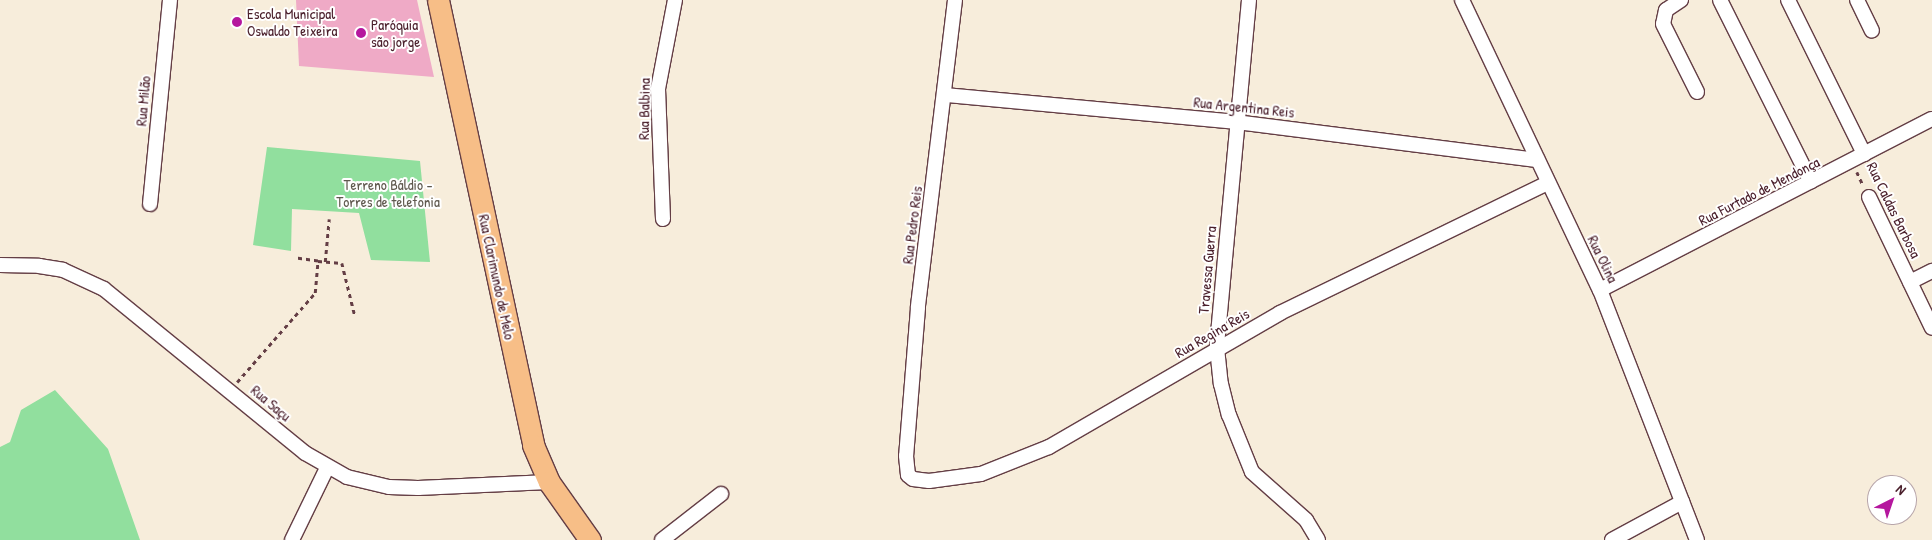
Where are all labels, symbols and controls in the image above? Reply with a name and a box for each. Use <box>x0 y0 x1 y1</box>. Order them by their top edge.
place label: Escola Municipal Oswaldo Teixeira <box>247 4 337 39</box>
place label: Paróquia são jorge <box>371 15 420 50</box>
marker: Escola Municipal Oswaldo Teixeira <box>231 16 243 28</box>
marker: Paróquia são jorge <box>355 27 367 39</box>
street label: Rua Milão <box>132 75 154 127</box>
street label: Rua Balbina <box>634 78 654 140</box>
street label: Rua Argentina Reis <box>1193 93 1295 121</box>
street label: Rua Furtado de Mendonça <box>1696 153 1822 229</box>
street label: Rua Caldas Barbosa <box>1863 159 1925 261</box>
park label: Terreno Báldio - Torres de telefonia <box>336 175 440 210</box>
street label: Rua Pedro Reis <box>898 185 926 265</box>
street label: Rua Clarimundo de Melo <box>475 213 519 341</box>
street label: Travessa Guerra <box>1194 225 1220 315</box>
street label: Rua Olina <box>1584 232 1622 286</box>
street label: Rua Regina Reis <box>1172 304 1252 362</box>
street label: Rua Saçu <box>247 381 295 425</box>
north arrow <box>1867 475 1917 525</box>
text: N <box>1892 479 1911 499</box>

